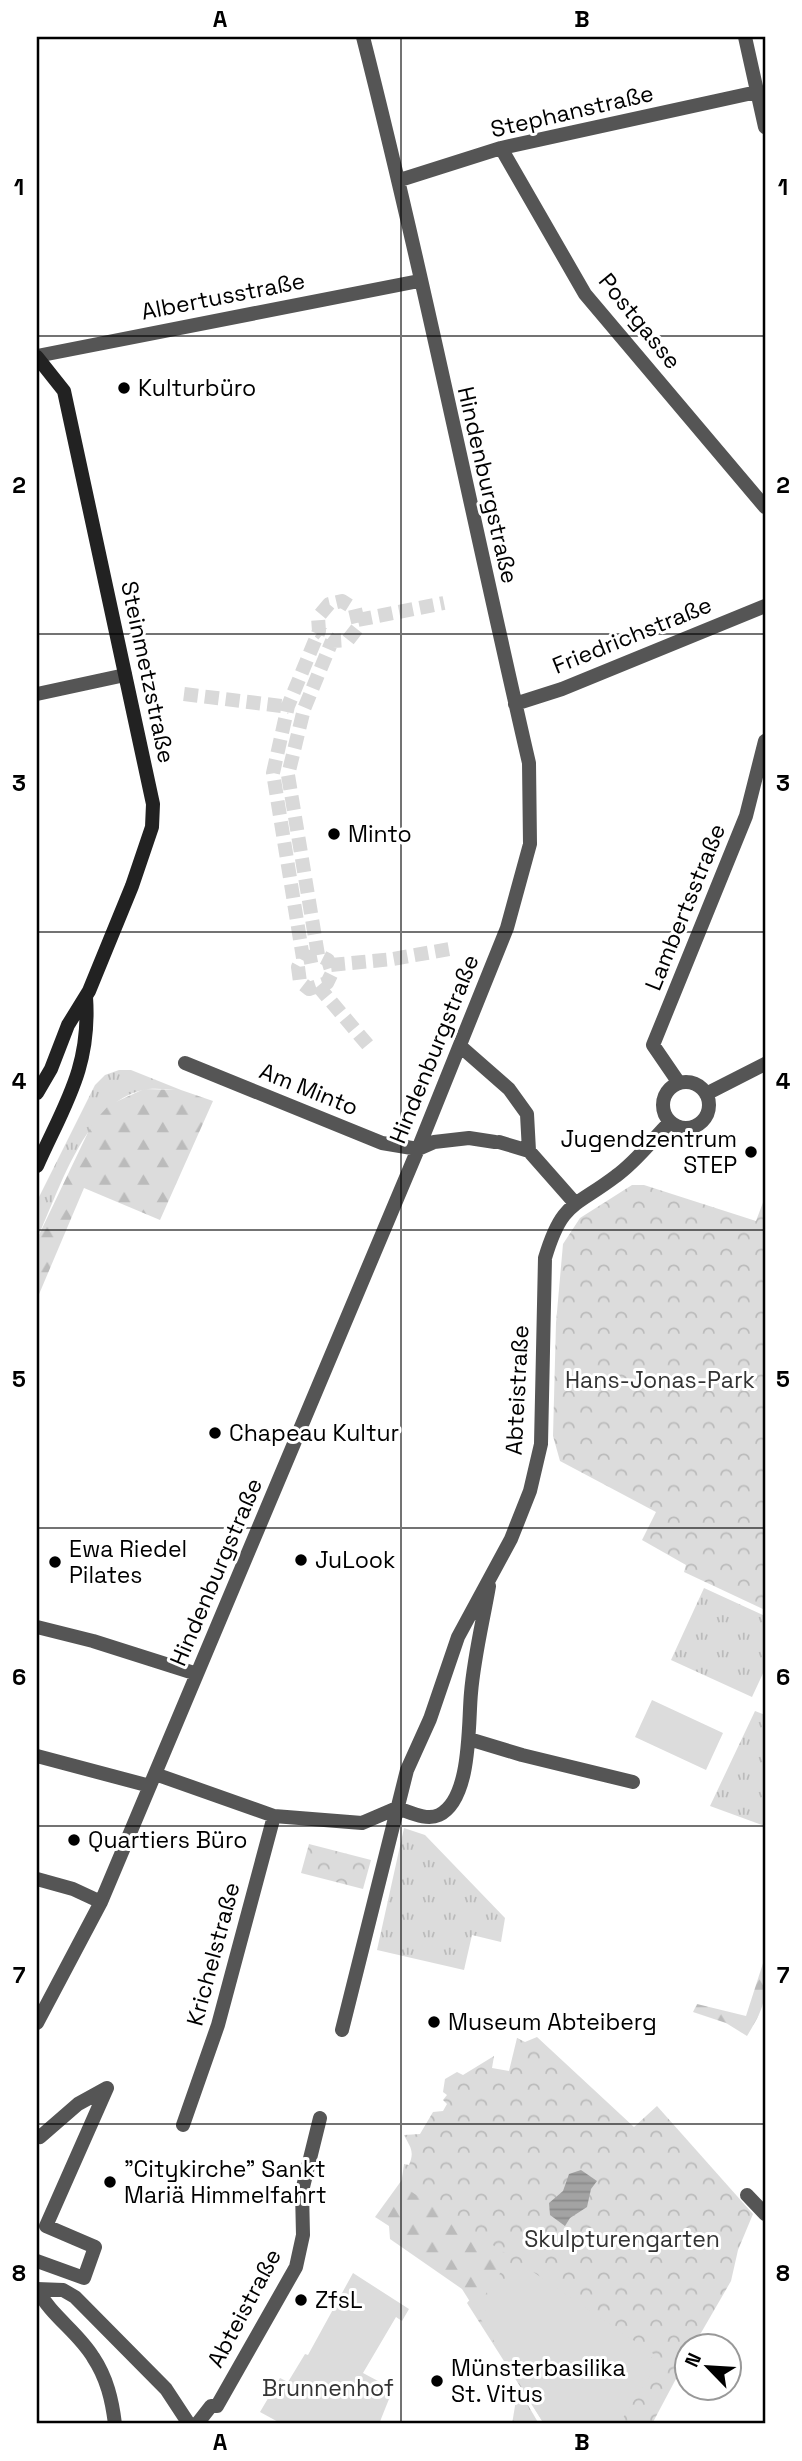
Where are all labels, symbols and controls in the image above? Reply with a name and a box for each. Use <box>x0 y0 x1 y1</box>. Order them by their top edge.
text: A <box>213 4 228 34</box>
text: B <box>574 4 590 34</box>
street label: Stephanstraße <box>488 78 656 144</box>
text: 1 <box>14 172 24 202</box>
text: 1 <box>778 172 788 202</box>
street label: Albertusstraße <box>139 265 307 327</box>
street label: Postgasse <box>592 267 688 375</box>
place label: Kulturbüro <box>138 373 256 403</box>
marker: Kulturbüro <box>116 380 132 396</box>
street label: Hindenburgstraße <box>451 384 525 586</box>
text: 2 <box>12 470 26 500</box>
text: 2 <box>776 470 790 500</box>
street label: Steinmetzstraße <box>114 578 182 766</box>
street label: Friedrichstraße <box>548 589 716 681</box>
text: 3 <box>12 768 26 798</box>
text: 3 <box>776 768 790 798</box>
place label: Minto <box>348 819 412 849</box>
street label: Lambertsstraße <box>638 819 732 995</box>
marker: Minto <box>326 826 342 842</box>
street label: Hindenburgstraße <box>382 950 486 1148</box>
street label: Am Minto <box>255 1056 363 1122</box>
text: 4 <box>12 1066 27 1096</box>
text: 4 <box>776 1066 791 1096</box>
place label: Jugendzentrum STEP <box>561 1124 737 1180</box>
marker: Jugendzentrum STEP <box>743 1144 759 1160</box>
street label: Abteistraße <box>499 1324 535 1456</box>
text: 5 <box>12 1364 26 1394</box>
text: 5 <box>776 1364 790 1394</box>
park label: Hans-Jonas-Park <box>565 1365 755 1395</box>
place label: Chapeau Kultur <box>229 1418 399 1448</box>
marker: Chapeau Kultur <box>207 1425 223 1441</box>
street label: Hindenburgstraße <box>163 1474 269 1670</box>
place label: Ewa Riedel Pilates <box>69 1534 187 1590</box>
place label: JuLook <box>315 1545 395 1575</box>
marker: JuLook <box>293 1552 309 1568</box>
marker: Ewa Riedel Pilates <box>47 1554 63 1570</box>
text: 6 <box>12 1662 26 1692</box>
text: 6 <box>776 1662 790 1692</box>
place label: Quartiers Büro <box>88 1825 247 1855</box>
marker: Quartiers Büro <box>66 1832 82 1848</box>
street label: Krichelstraße <box>179 1879 247 2029</box>
text: 7 <box>13 1960 26 1990</box>
text: 7 <box>777 1960 790 1990</box>
place label: Museum Abteiberg <box>448 2007 657 2037</box>
marker: Museum Abteiberg <box>426 2014 442 2030</box>
place label: "Citykirche" Sankt Mariä Himmelfahrt <box>124 2154 327 2210</box>
marker: "Citykirche" Sankt Mariä Himmelfahrt <box>102 2174 118 2190</box>
park label: Skulpturengarten <box>524 2224 720 2254</box>
street label: Abteistraße <box>200 2243 288 2373</box>
text: 8 <box>12 2258 26 2288</box>
text: 8 <box>776 2258 790 2288</box>
place label: ZfsL <box>315 2285 362 2315</box>
marker: ZfsL <box>293 2292 309 2308</box>
north arrow <box>672 2332 742 2402</box>
text: N <box>679 2349 707 2371</box>
place label: Münsterbasilika St. Vitus <box>451 2353 626 2409</box>
park label: Brunnenhof <box>262 2373 394 2403</box>
marker: Münsterbasilika St. Vitus <box>429 2373 445 2389</box>
text: A <box>213 2427 228 2457</box>
text: B <box>574 2427 590 2457</box>

